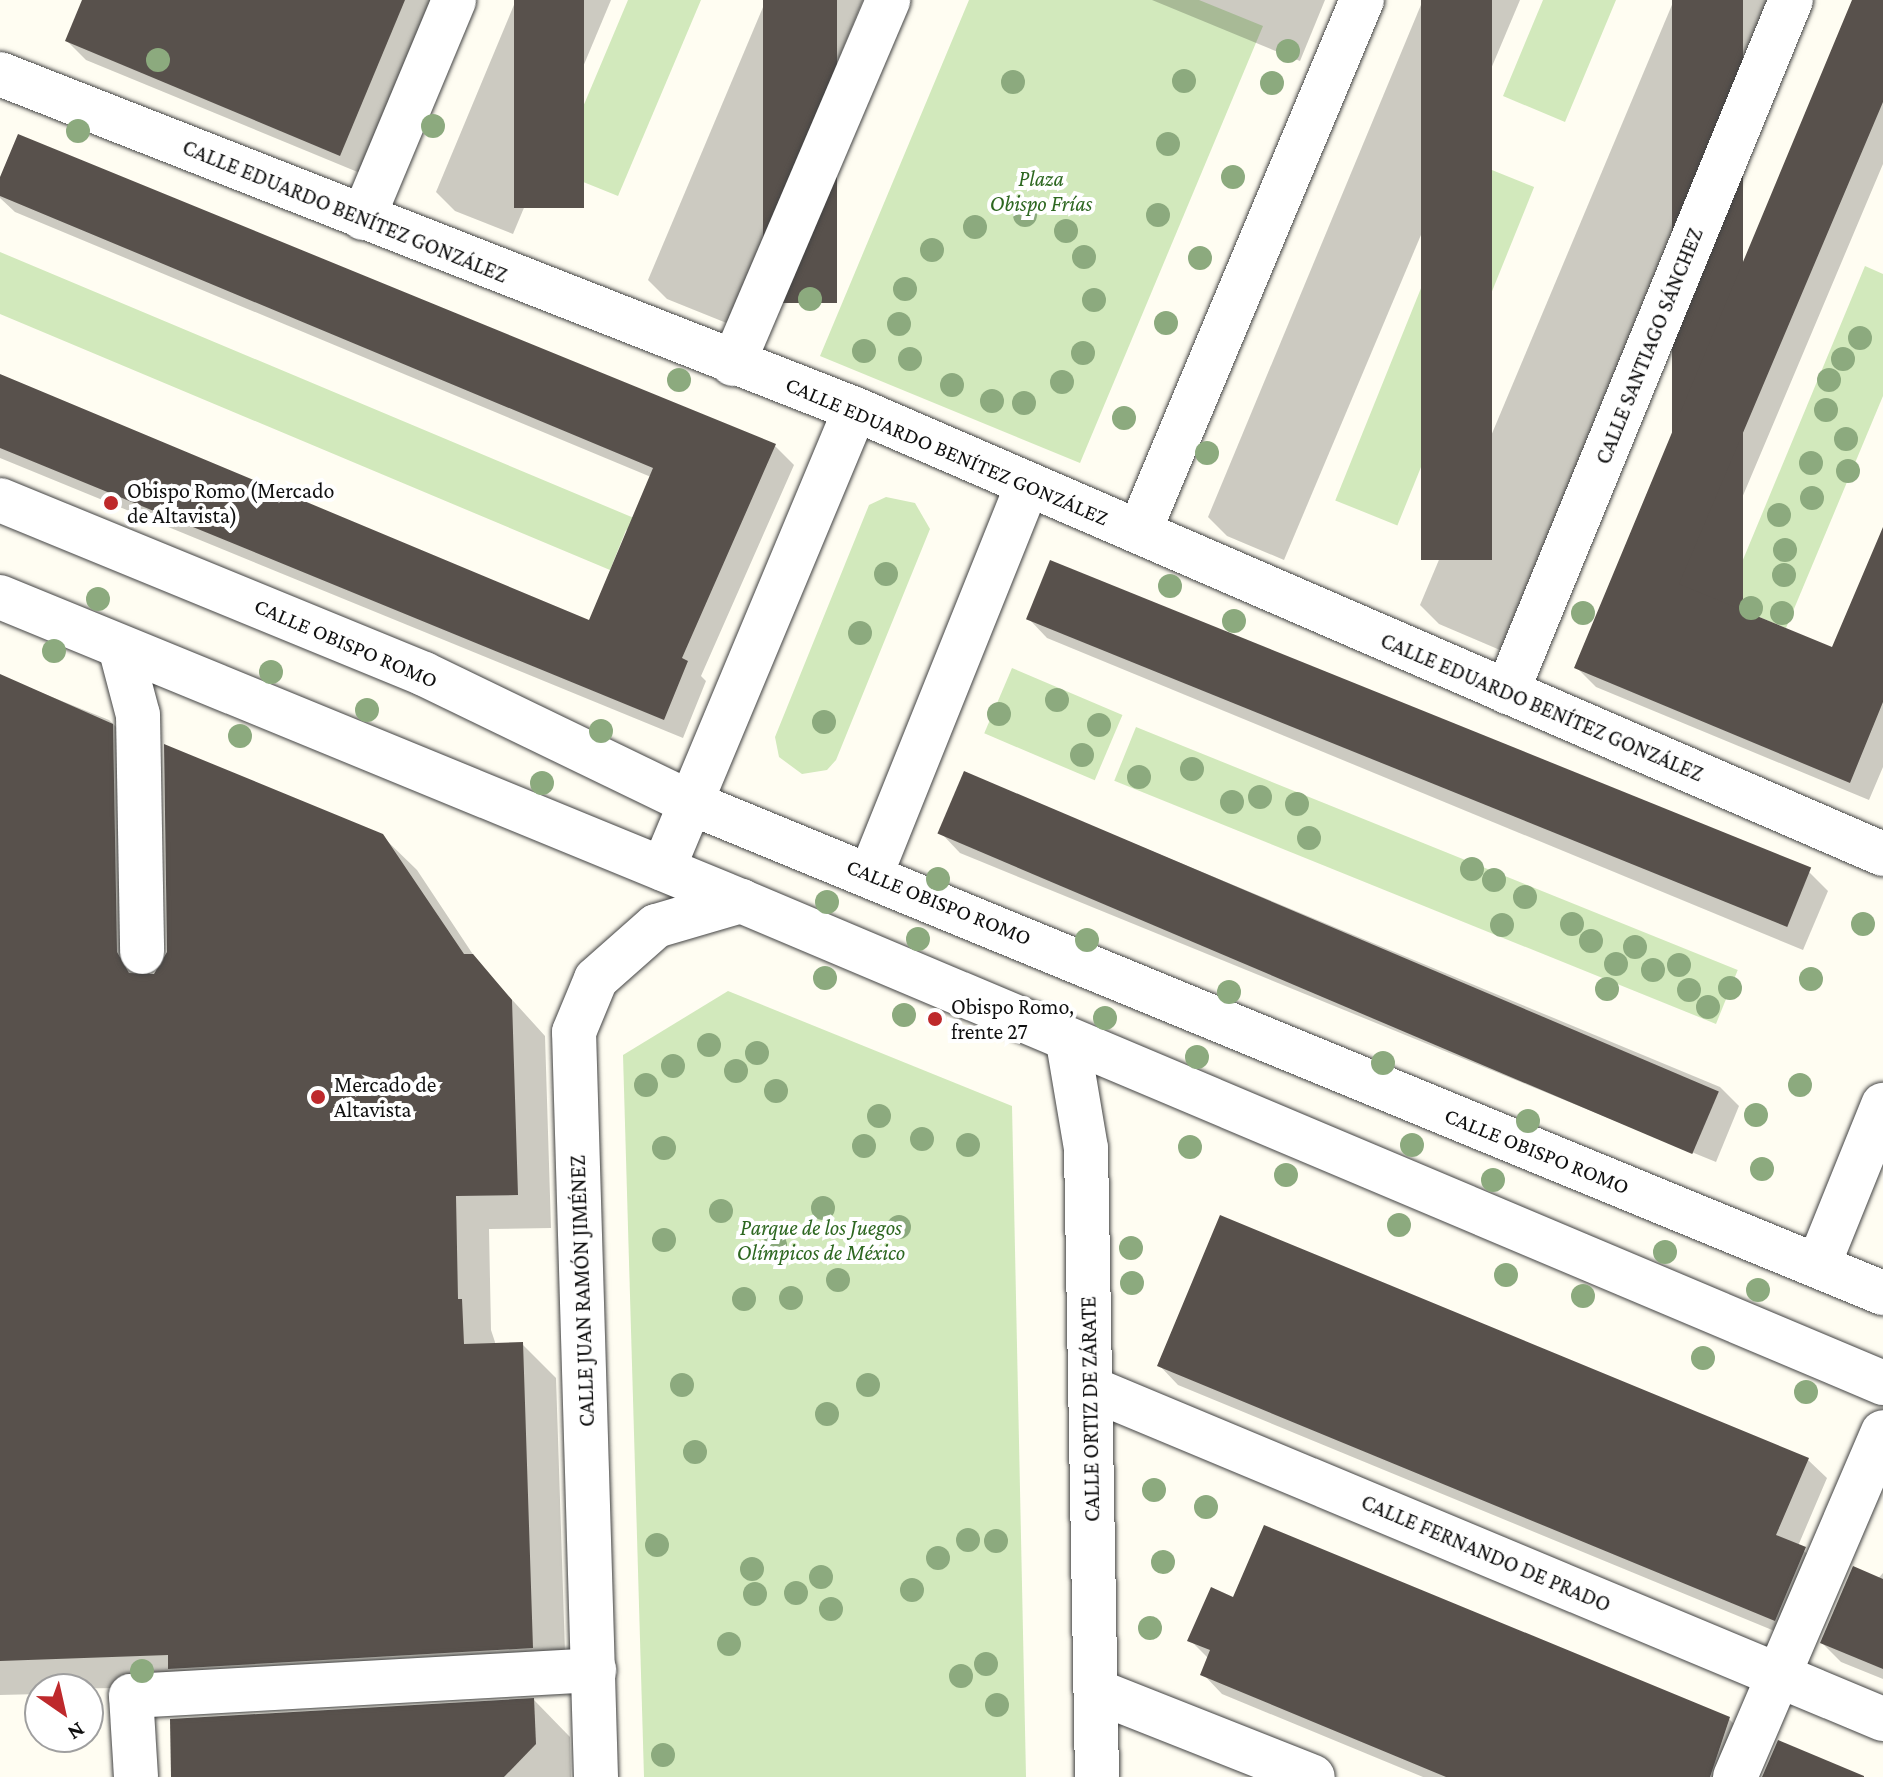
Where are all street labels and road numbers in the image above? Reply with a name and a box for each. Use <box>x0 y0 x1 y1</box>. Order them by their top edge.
street label: CALLE EDUARDO BENÍTEZ GONZÁLEZ <box>179 134 511 288</box>
street label: CALLE SANTIAGO SÁNCHEZ <box>1589 224 1709 468</box>
street label: CALLE EDUARDO BENÍTEZ GONZÁLEZ <box>782 371 1112 531</box>
street label: CALLE OBISPO ROMO <box>250 592 442 694</box>
street label: CALLE EDUARDO BENÍTEZ GONZÁLEZ <box>1377 627 1707 787</box>
street label: CALLE OBISPO ROMO <box>843 853 1035 951</box>
street label: CALLE OBISPO ROMO <box>1441 1102 1633 1200</box>
street label: CALLE JUAN RAMÓN JIMÉNEZ <box>564 1155 600 1427</box>
street label: CALLE ORTIZ DE ZÁRATE <box>1075 1296 1105 1522</box>
street label: CALLE FERNANDO DE PRADO <box>1357 1488 1615 1618</box>

